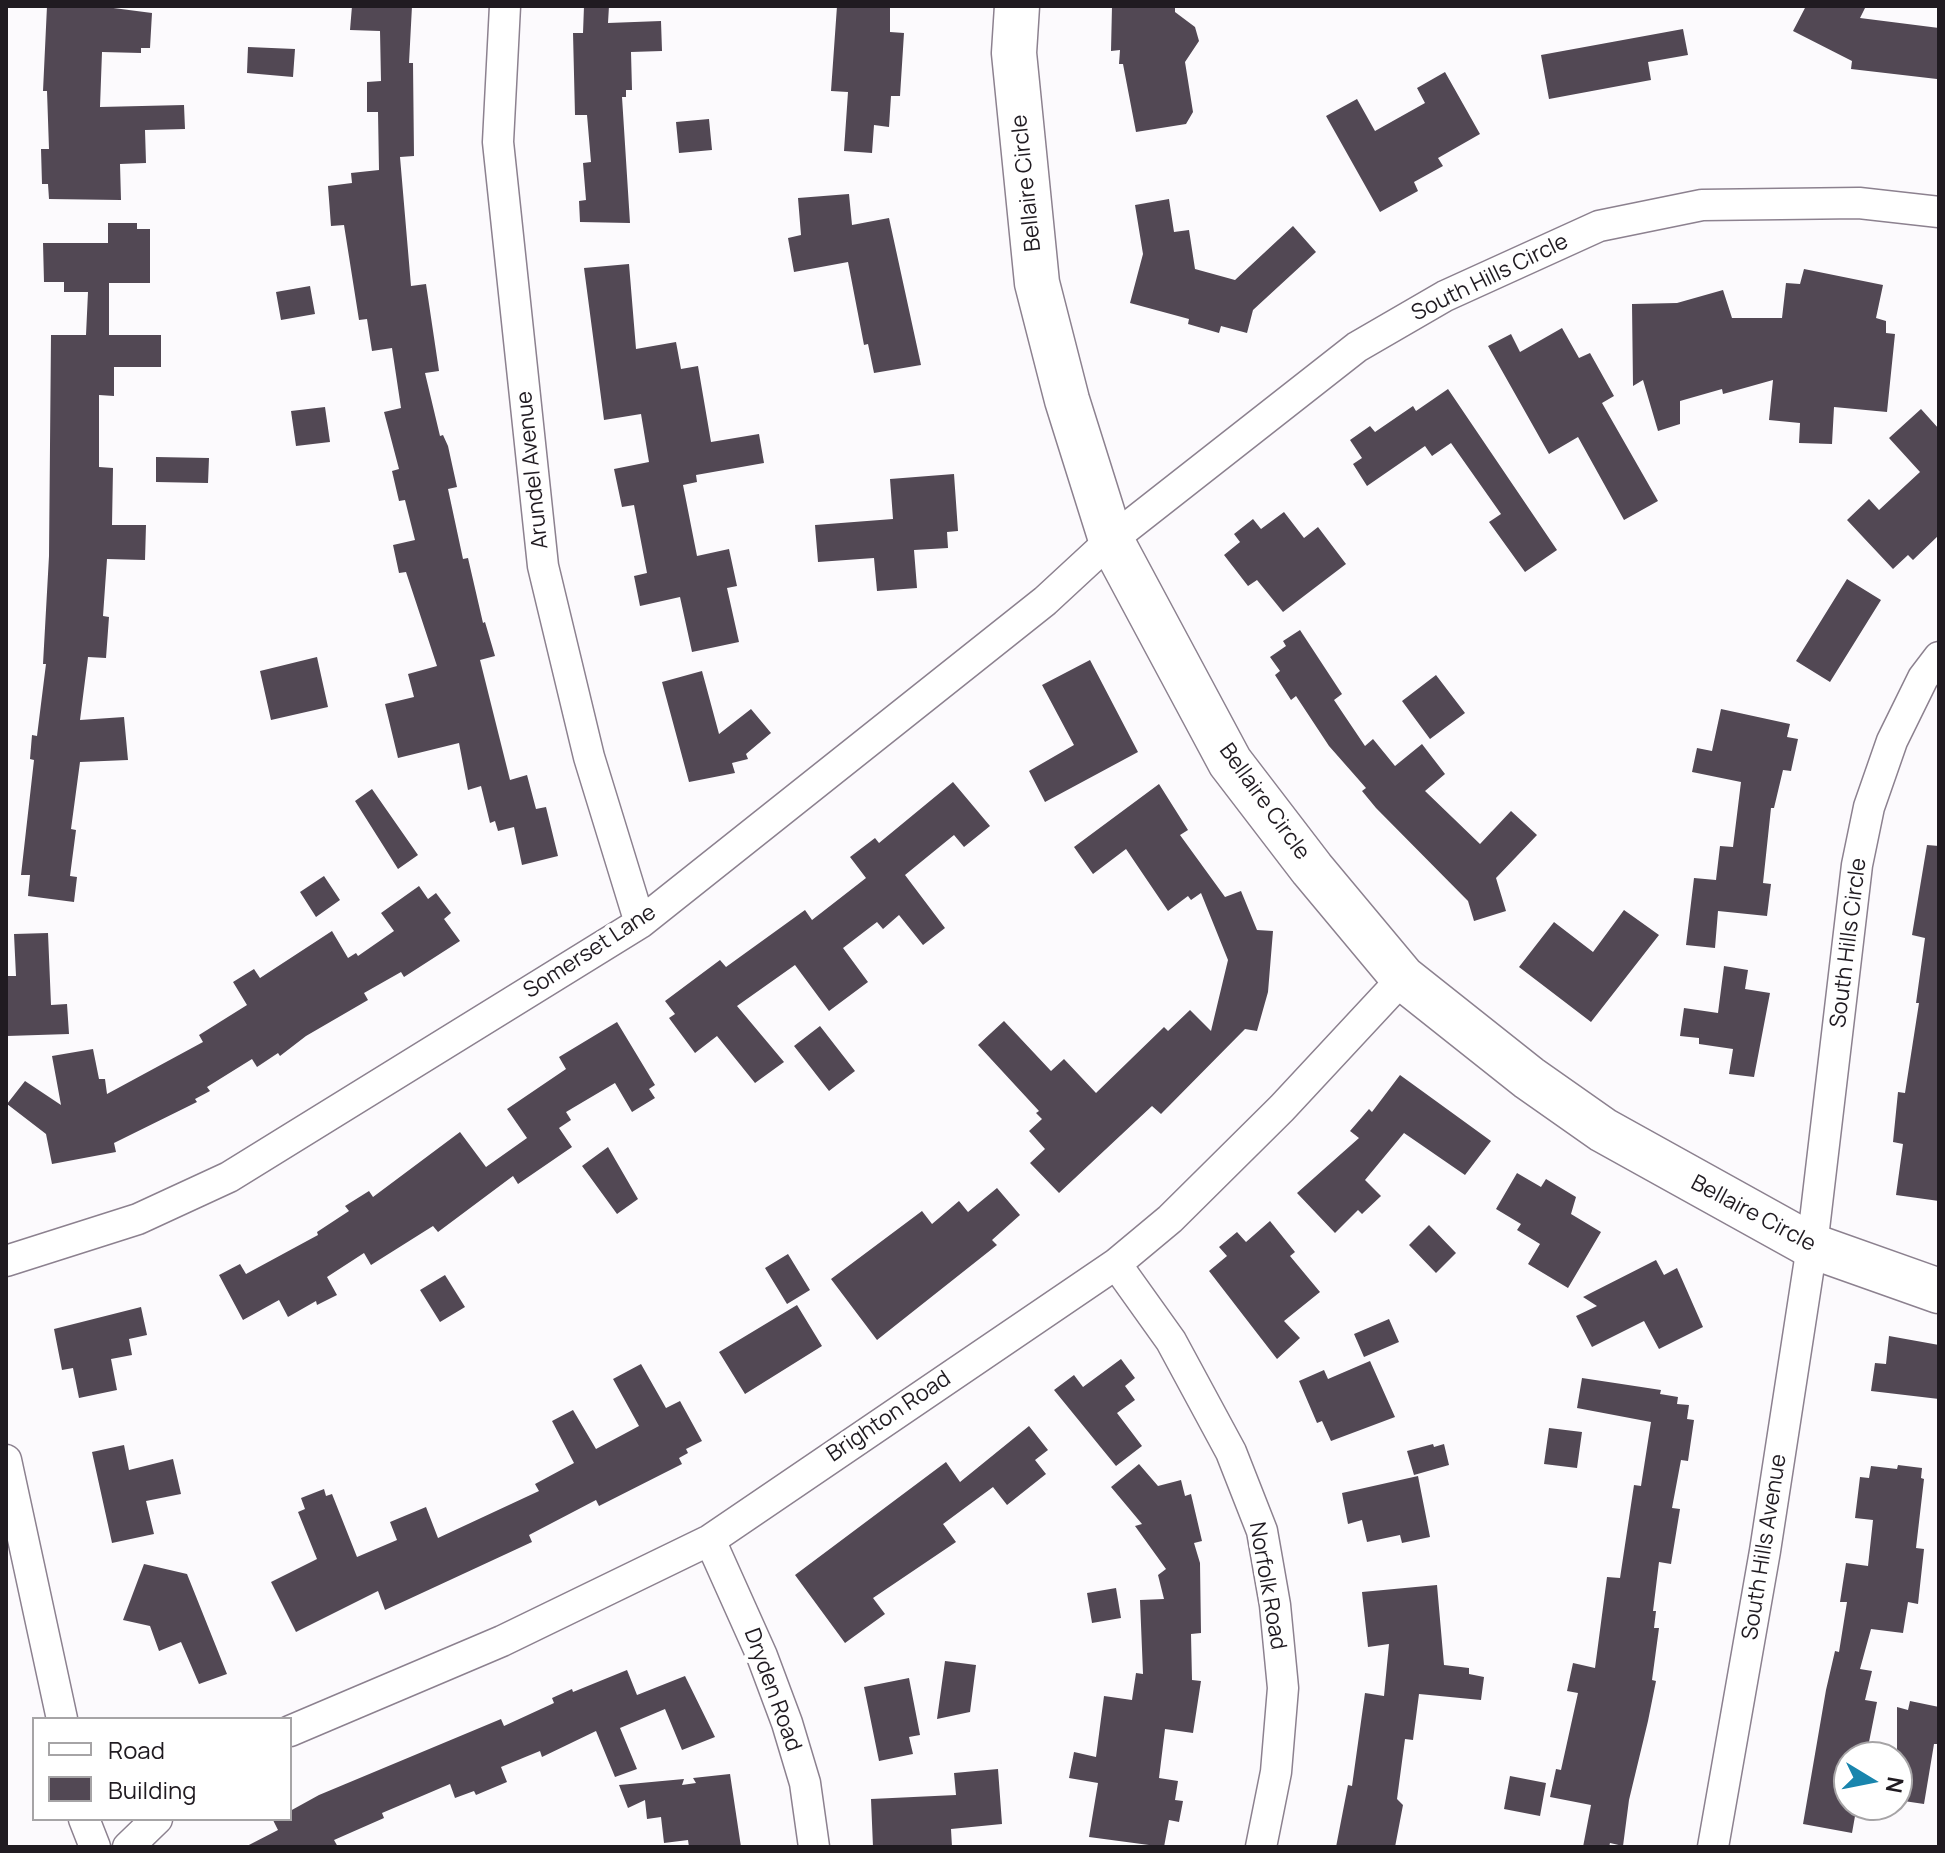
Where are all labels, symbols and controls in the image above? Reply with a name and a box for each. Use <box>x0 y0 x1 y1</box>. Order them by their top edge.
street label: Bellaire Circle <box>1007 113 1047 253</box>
street label: South Hills Circle <box>1407 229 1573 327</box>
street label: Arundel Avenue <box>512 390 554 550</box>
street label: Bellaire Circle <box>1213 739 1315 865</box>
street label: South Hills Circle <box>1825 857 1873 1029</box>
street label: Somerset Lane <box>519 899 661 1005</box>
street label: Bellaire Circle <box>1686 1170 1820 1258</box>
street label: Brighton Road <box>822 1366 956 1468</box>
street label: South Hills Avenue <box>1737 1452 1793 1642</box>
street label: Norfolk Road <box>1243 1520 1291 1652</box>
street label: Dryden Road <box>738 1625 806 1755</box>
legend <box>32 1717 292 1821</box>
text: Road <box>108 1733 165 1766</box>
north arrow <box>1833 1741 1913 1821</box>
text: Building <box>108 1773 196 1806</box>
text: N <box>1879 1774 1911 1795</box>

